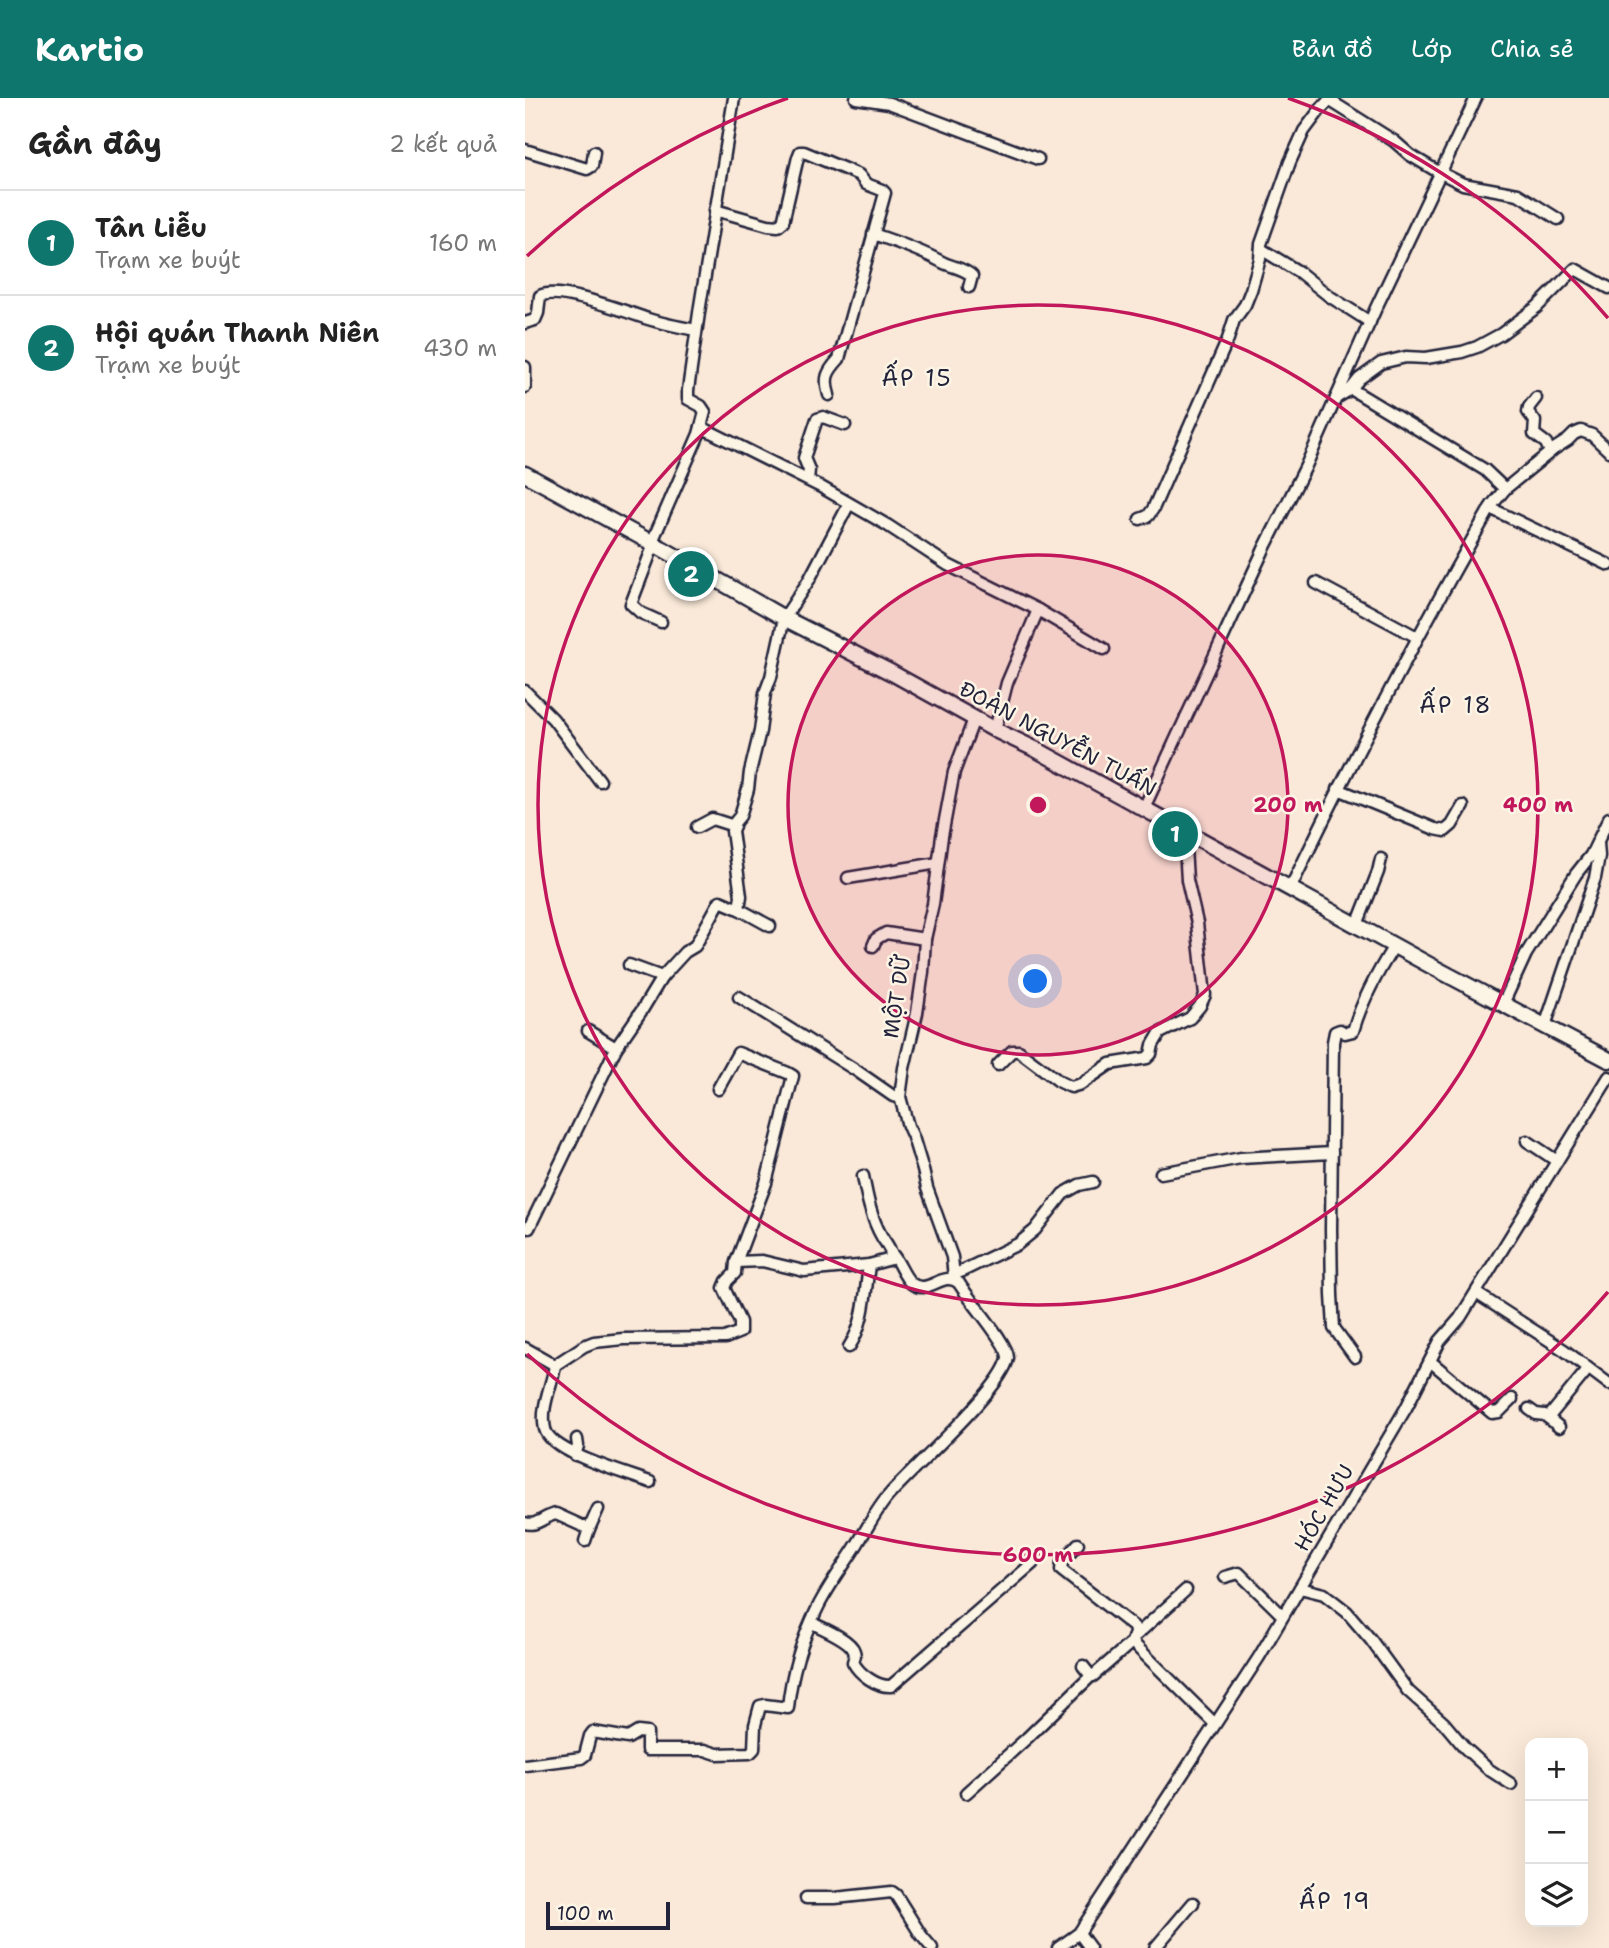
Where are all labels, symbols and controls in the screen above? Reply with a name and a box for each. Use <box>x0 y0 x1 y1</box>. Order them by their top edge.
text: Kartio <box>35 27 144 72</box>
text: Bản đồ <box>1292 33 1373 65</box>
text: Lớp <box>1411 33 1452 65</box>
text: Chia sẻ <box>1490 33 1574 65</box>
text: Gần đây <box>28 123 162 164</box>
text: 2 kết quả <box>389 129 497 159</box>
text: Tân Liễu <box>95 210 207 245</box>
text: 1 <box>46 228 56 258</box>
text: 160 m <box>429 228 497 258</box>
text: Trạm xe buýt <box>95 245 241 275</box>
text: Hội quán Thanh Niên <box>95 315 379 350</box>
text: 2 <box>43 333 59 363</box>
text: 430 m <box>423 333 497 363</box>
text: Trạm xe buýt <box>95 350 241 380</box>
district label: ẤP 15 <box>881 360 953 393</box>
pin: 2 <box>668 548 714 600</box>
street label: ĐOÀN NGUYỄN TUẤN <box>954 672 1163 803</box>
district label: ẤP 18 <box>1419 687 1493 720</box>
text: 200 m <box>1253 791 1323 819</box>
text: 400 m <box>1503 791 1573 819</box>
centre of rings <box>1026 793 1050 817</box>
pin: 1 <box>1152 808 1198 860</box>
street label: MỘT DỮ <box>876 953 917 1040</box>
your location <box>1018 964 1052 998</box>
street label: HÓC HƯU <box>1287 1459 1360 1557</box>
text: 600 m <box>1003 1541 1073 1569</box>
map controls <box>1525 1738 1588 1927</box>
button: + <box>1525 1738 1588 1801</box>
button: − <box>1525 1801 1588 1864</box>
button: layers <box>1525 1864 1588 1927</box>
district label: ẤP 19 <box>1299 1883 1371 1916</box>
scale bar <box>546 1899 670 1931</box>
text: 100 m <box>557 1901 614 1926</box>

